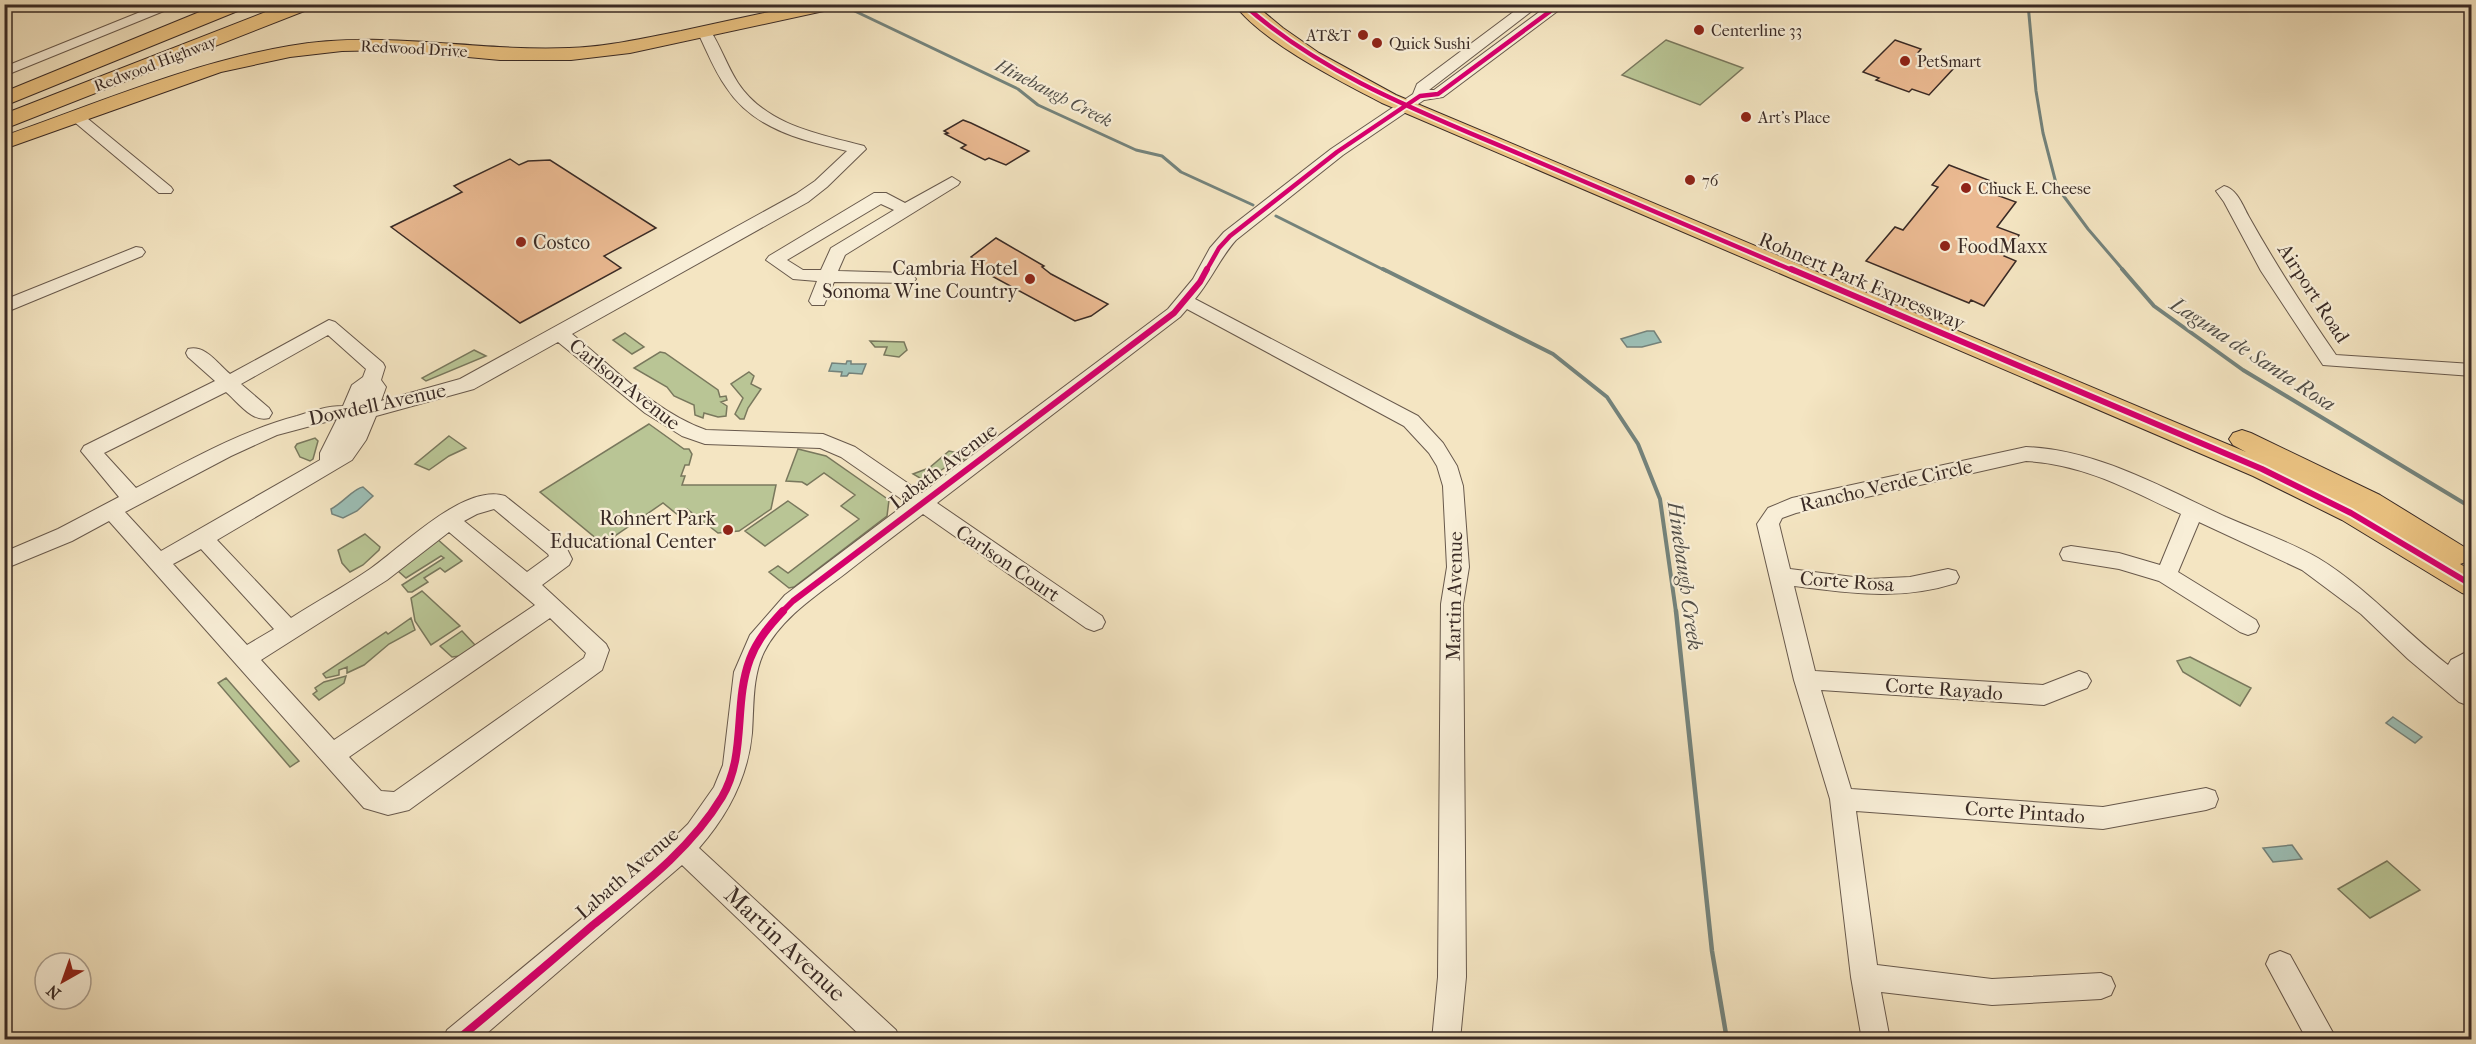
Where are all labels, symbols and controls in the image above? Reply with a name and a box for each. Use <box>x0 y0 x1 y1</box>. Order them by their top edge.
place label: Centerline 33 <box>1711 21 1802 40</box>
marker: Centerline 33 <box>1692 23 1706 37</box>
place label: AT&T <box>1305 26 1351 45</box>
marker: AT&T <box>1356 28 1370 42</box>
street label: Redwood Highway <box>91 31 220 96</box>
place label: Quick Sushi <box>1389 34 1471 53</box>
street label: Redwood Drive <box>360 36 468 61</box>
marker: Quick Sushi <box>1370 36 1384 50</box>
place label: PetSmart <box>1917 52 1982 71</box>
marker: PetSmart <box>1898 54 1912 68</box>
water label: Hinebaugh Creek <box>991 55 1116 132</box>
place label: Art's Place <box>1757 108 1830 127</box>
marker: Art's Place <box>1739 110 1753 124</box>
place label: 76 <box>1702 171 1719 190</box>
marker: 76 <box>1683 173 1697 187</box>
place label: Chuck E. Cheese <box>1978 179 2091 198</box>
marker: Chuck E. Cheese <box>1959 181 1973 195</box>
street label: Rohnert Park Expressway <box>1755 228 1970 336</box>
place label: Costco <box>533 231 590 254</box>
marker: Costco <box>514 235 528 249</box>
place label: FoodMaxx <box>1957 235 2048 258</box>
marker: FoodMaxx <box>1938 239 1952 253</box>
street label: Airport Road <box>2273 239 2355 348</box>
place label: Cambria Hotel Sonoma Wine Country <box>822 257 1019 303</box>
marker: Cambria Hotel Sonoma Wine Country <box>1023 272 1037 286</box>
water label: Laguna de Santa Rosa <box>2164 291 2340 416</box>
street label: Carlson Avenue <box>565 334 685 435</box>
street label: Dowdell Avenue <box>306 379 448 430</box>
street label: Labath Avenue <box>885 419 1002 514</box>
street label: Rancho Verde Circle <box>1797 454 1975 517</box>
water label: Hinebaugh Creek <box>1663 499 1707 652</box>
place label: Rohnert Park Educational Center <box>550 507 717 553</box>
street label: Carlson Court <box>951 520 1064 607</box>
marker: Rohnert Park Educational Center <box>721 523 735 537</box>
street label: Martin Avenue <box>1442 531 1467 661</box>
street label: Corte Rosa <box>1799 567 1896 596</box>
street label: Corte Rayado <box>1884 674 2004 705</box>
street label: Corte Pintado <box>1964 797 2086 828</box>
street label: Labath Avenue <box>571 823 683 924</box>
street label: Martin Avenue <box>719 881 852 1007</box>
north arrow <box>33 951 93 1011</box>
text: N <box>42 980 64 1003</box>

